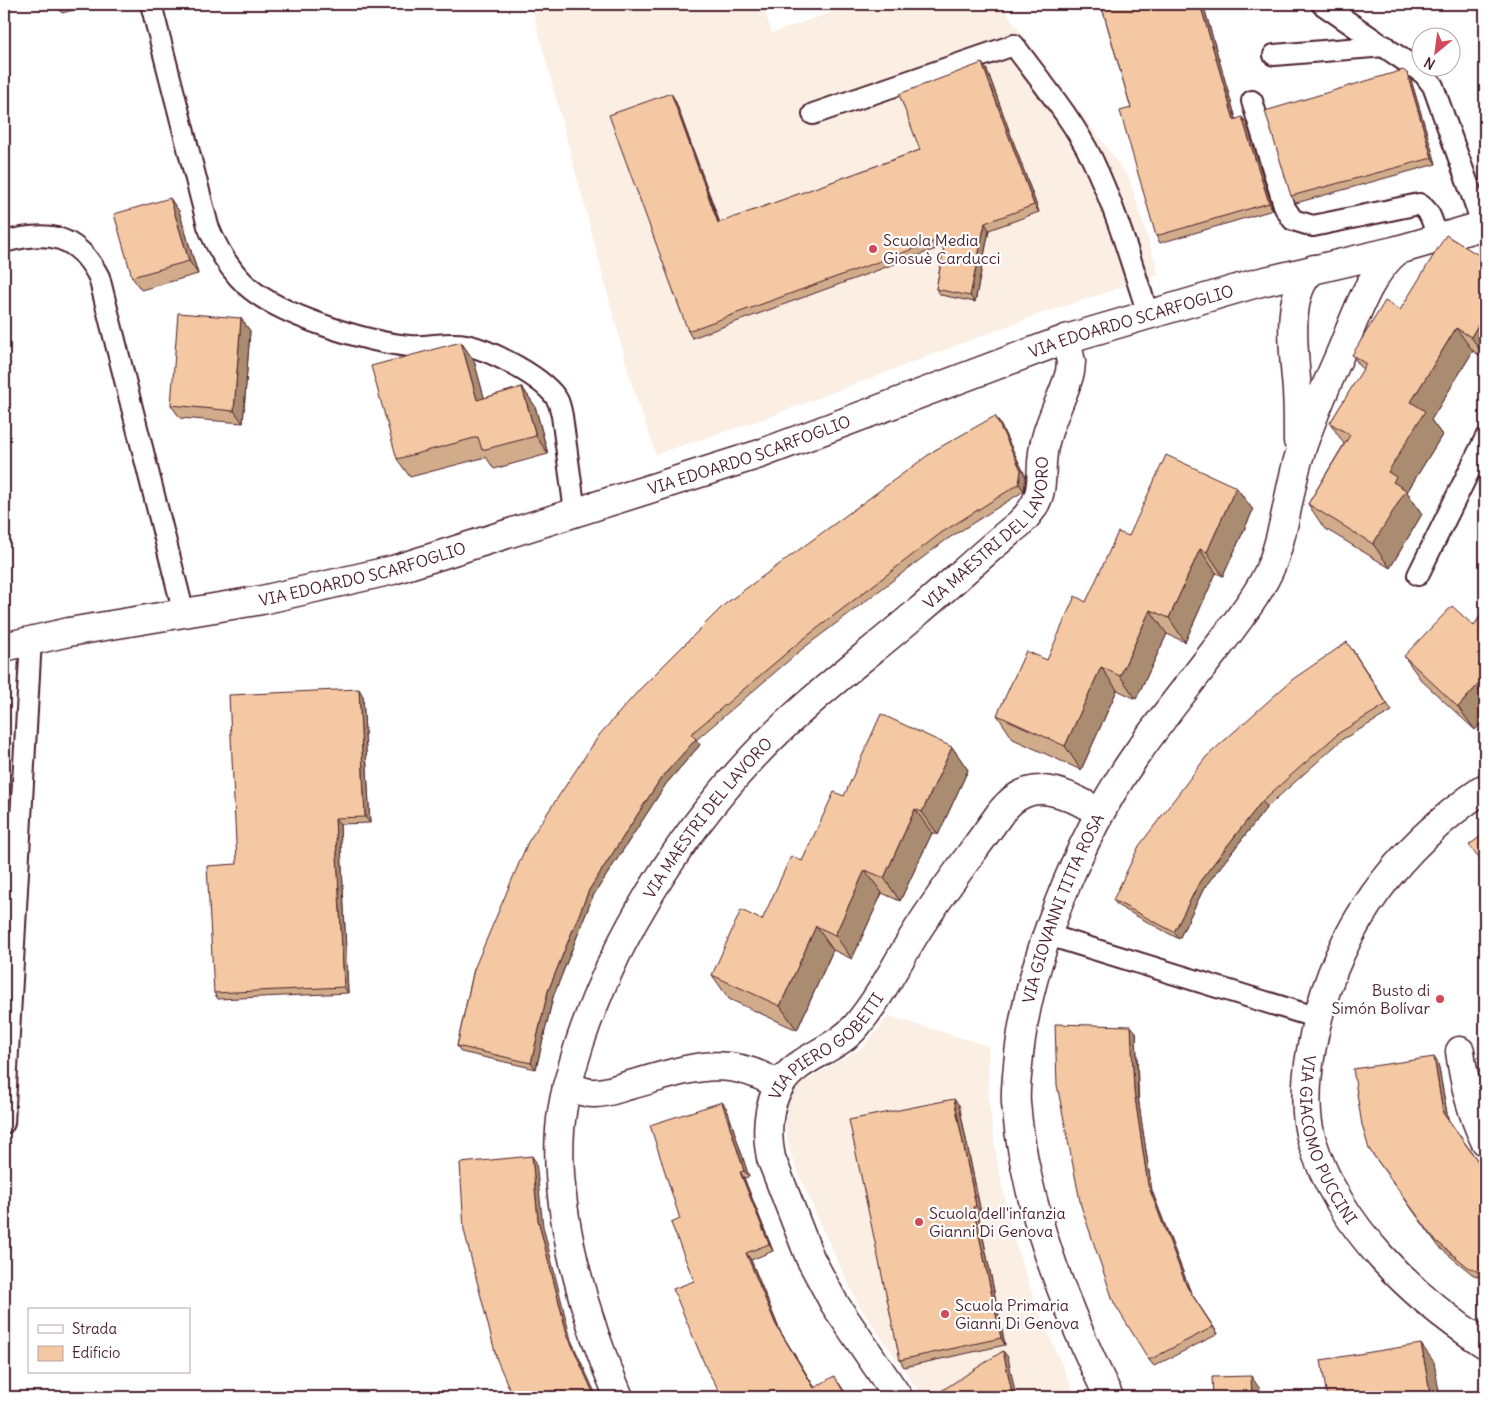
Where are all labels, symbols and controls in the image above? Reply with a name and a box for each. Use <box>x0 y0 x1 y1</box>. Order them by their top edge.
north arrow <box>1412 28 1462 78</box>
text: N <box>1421 53 1438 74</box>
place label: Scuola Media Giosuè Carducci <box>883 230 1000 268</box>
marker: Scuola Media Giosuè Carducci <box>867 243 879 255</box>
street label: VIA EDOARDO SCARFOGLIO <box>1026 280 1236 362</box>
street label: VIA EDOARDO SCARFOGLIO <box>645 411 853 499</box>
street label: VIA MAESTRI DEL LAVORO <box>919 456 1052 613</box>
street label: VIA EDOARDO SCARFOGLIO <box>257 538 468 610</box>
street label: VIA MAESTRI DEL LAVORO <box>639 733 776 902</box>
street label: VIA GIOVANNI TITTA ROSA <box>1018 810 1108 1005</box>
place label: Busto di Simón Bolívar <box>1331 980 1430 1018</box>
street label: VIA PIERO GOBETTI <box>764 989 887 1102</box>
marker: Busto di Simón Bolívar <box>1434 993 1446 1005</box>
street label: VIA GIACOMO PUCCINI <box>1296 1054 1361 1228</box>
place label: Scuola dell'infanzia Gianni Di Genova <box>929 1203 1066 1241</box>
marker: Scuola dell'infanzia Gianni Di Genova <box>913 1216 925 1228</box>
place label: Scuola Primaria Gianni Di Genova <box>955 1295 1079 1333</box>
legend <box>28 1308 190 1374</box>
marker: Scuola Primaria Gianni Di Genova <box>939 1308 951 1320</box>
text: Strada <box>72 1319 117 1338</box>
text: Edificio <box>72 1343 120 1362</box>

